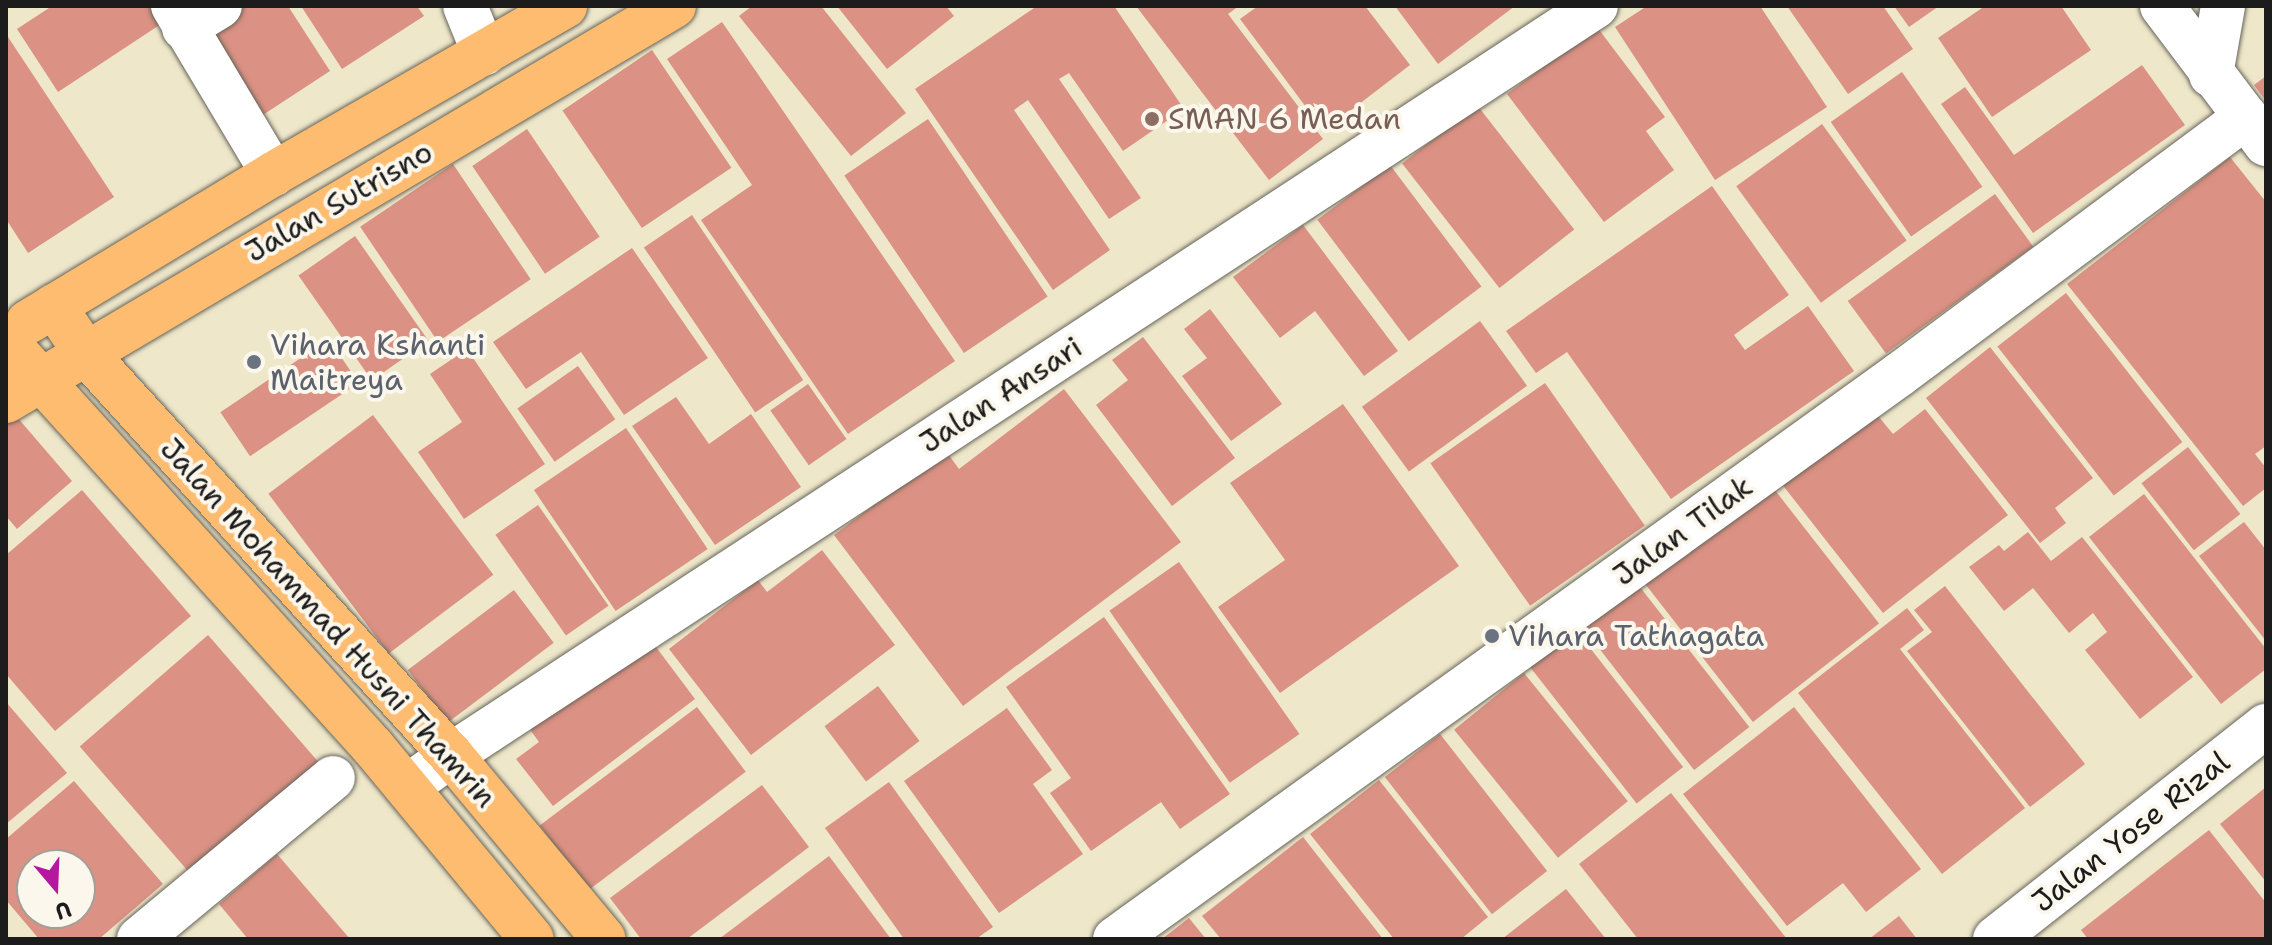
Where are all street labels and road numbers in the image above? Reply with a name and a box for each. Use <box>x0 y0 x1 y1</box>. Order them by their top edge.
street label: Jalan Sutrisno <box>239 134 439 270</box>
street label: Jalan Ansari <box>913 329 1089 461</box>
street label: Jalan Mohammad Husni Thamrin <box>152 431 504 815</box>
street label: Jalan Tilak <box>1606 468 1760 594</box>
street label: Jalan Yose Rizal <box>2025 744 2237 920</box>

